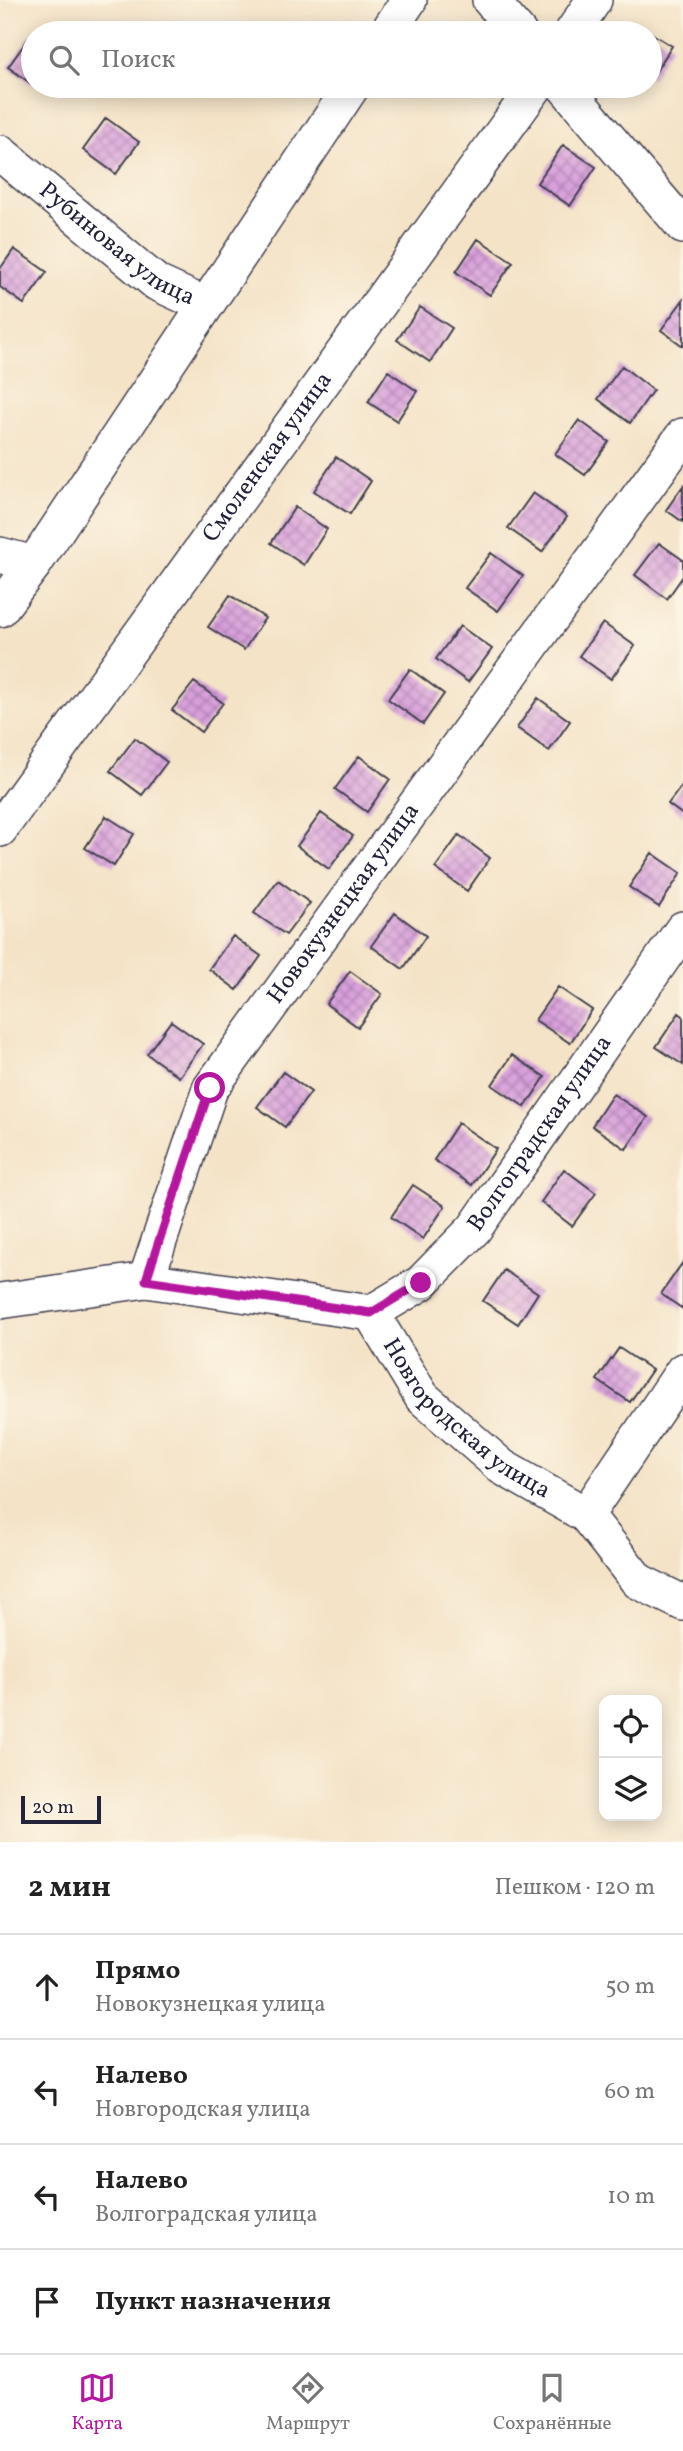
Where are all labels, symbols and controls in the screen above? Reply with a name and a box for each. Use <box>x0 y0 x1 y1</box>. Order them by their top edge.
search box <box>21 21 662 98</box>
icon: search <box>45 41 83 79</box>
text: Поиск <box>101 42 175 78</box>
street label: Рубиновая улица <box>31 175 200 315</box>
street label: Смоленская улица <box>195 365 341 550</box>
street label: Новокузнецкая улица <box>260 796 429 1011</box>
street label: Волгоградская улица <box>460 1029 621 1239</box>
route start <box>194 1072 225 1103</box>
route end <box>405 1267 436 1298</box>
street label: Новгородская улица <box>373 1332 557 1508</box>
map controls <box>599 1695 662 1821</box>
button: locate <box>599 1695 662 1758</box>
button: layers <box>599 1758 662 1821</box>
scale bar <box>21 1793 102 1825</box>
text: 20 m <box>32 1795 74 1821</box>
text: 2 мин <box>28 1867 111 1909</box>
text: Пешком · 120 m <box>495 1872 655 1904</box>
text: Прямо <box>95 1953 180 1989</box>
icon: ahead <box>28 1968 66 2006</box>
text: 50 m <box>606 1971 655 2003</box>
text: Новокузнецкая улица <box>95 1989 326 2021</box>
text: Налево <box>95 2058 188 2094</box>
icon: left <box>28 2073 66 2111</box>
text: 60 m <box>605 2076 655 2108</box>
text: Новгородская улица <box>95 2094 311 2126</box>
text: Налево <box>95 2163 188 2199</box>
icon: left <box>28 2178 66 2216</box>
text: 10 m <box>607 2181 655 2213</box>
text: Волгоградская улица <box>95 2199 318 2231</box>
icon: arrive <box>28 2283 66 2321</box>
text: Пункт назначения <box>95 2284 331 2320</box>
tab: Карта <box>72 2369 123 2437</box>
tab: Маршрут <box>266 2369 350 2437</box>
tab: Сохранённые <box>493 2369 611 2437</box>

